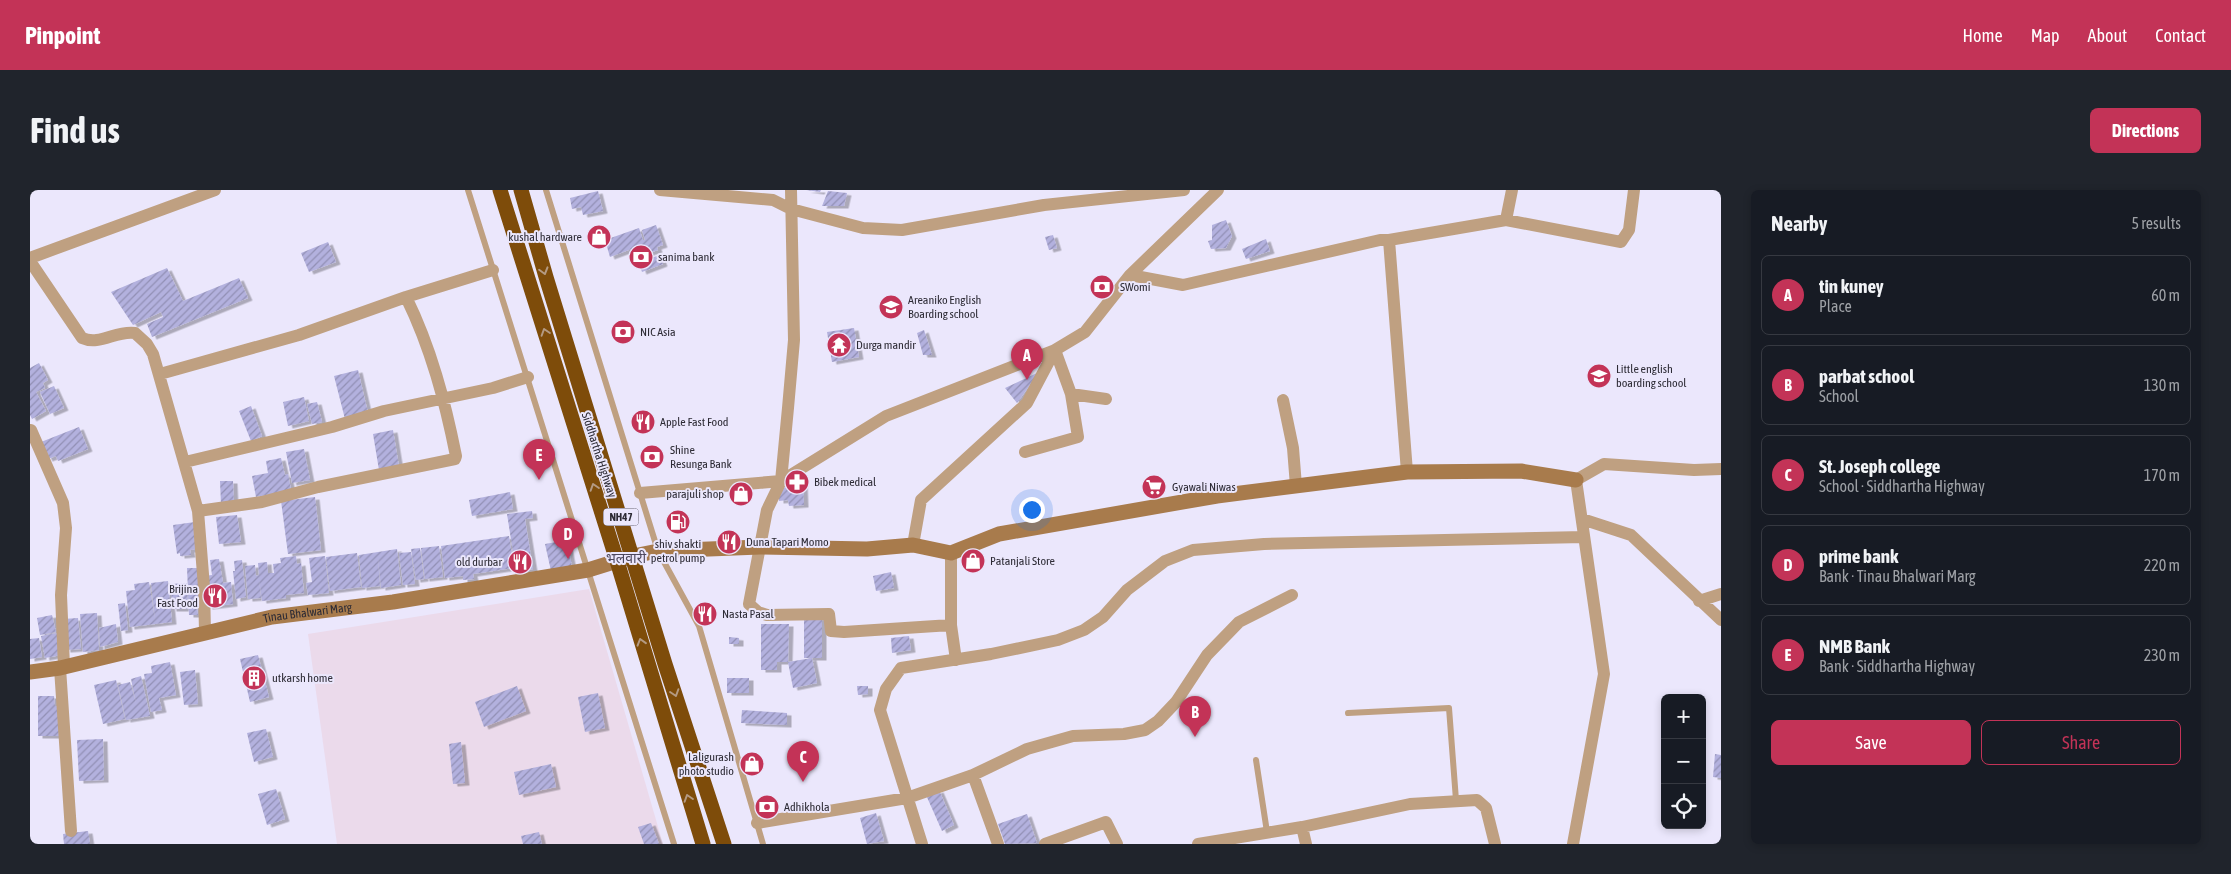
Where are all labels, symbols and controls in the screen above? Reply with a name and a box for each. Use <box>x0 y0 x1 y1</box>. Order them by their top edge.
text: Pinpoint <box>25 22 100 49</box>
text: Home <box>1963 25 2003 46</box>
text: Map <box>2031 25 2060 46</box>
text: About <box>2088 25 2127 46</box>
text: Contact <box>2155 25 2206 46</box>
button: Directions <box>2090 108 2201 153</box>
text: Find us <box>30 110 120 150</box>
text: Nearby <box>1771 211 1827 235</box>
text: 5 results <box>2131 214 2181 232</box>
shop icon: kushal hardware <box>586 224 612 250</box>
place label: kushal hardware <box>508 230 582 244</box>
bank icon: sanima bank <box>628 244 654 270</box>
place label: sanima bank <box>658 250 715 264</box>
one-way arrow <box>539 266 549 274</box>
bank icon: SWomi <box>1089 274 1115 300</box>
text: tin kuney <box>1819 275 1884 297</box>
place label: SWomi <box>1120 280 1150 294</box>
text: A <box>1784 286 1792 304</box>
text: 60 m <box>2151 286 2180 304</box>
place label: Areaniko English Boarding school <box>908 293 981 321</box>
school or university icon: Areaniko English Boarding school <box>878 294 904 320</box>
text: Place <box>1819 297 1852 315</box>
bank icon: NIC Asia <box>610 319 636 345</box>
place label: NIC Asia <box>640 325 676 339</box>
one-way arrow <box>540 328 550 337</box>
temple icon: Durga mandir <box>826 332 852 358</box>
place label: Durga mandir <box>856 338 916 352</box>
pin: A <box>1011 339 1043 380</box>
place label: Little english boarding school <box>1616 362 1687 390</box>
school or university icon: Little english boarding school <box>1586 363 1612 389</box>
text: parbat school <box>1819 365 1914 387</box>
text: B <box>1784 376 1792 394</box>
text: 130 m <box>2144 376 2180 394</box>
text: School <box>1819 387 1859 405</box>
restaurant icon: Apple Fast Food <box>630 409 656 435</box>
street label: Siddhartha Highway <box>579 411 619 499</box>
place label: Apple Fast Food <box>660 415 729 429</box>
pin: E <box>523 439 555 480</box>
place label: Shine Resunga Bank <box>670 443 733 471</box>
bank icon: Shine Resunga Bank <box>639 444 665 470</box>
text: St. Joseph college <box>1819 455 1941 477</box>
text: C <box>1784 466 1792 484</box>
text: 170 m <box>2144 466 2180 484</box>
pharmacy icon: Bibek medical <box>784 469 810 495</box>
supermarket icon: Gyawali Niwas <box>1141 474 1167 500</box>
place label: Bibek medical <box>814 475 877 489</box>
text: School · Siddhartha Highway <box>1819 477 1985 495</box>
place label: Gyawali Niwas <box>1172 480 1236 494</box>
shop icon: parajuli shop <box>728 481 754 507</box>
one-way arrow <box>589 483 599 491</box>
place label: parajuli shop <box>666 487 724 501</box>
your location <box>1019 497 1045 523</box>
road number: NH47 <box>604 508 638 526</box>
fuel station icon: shiv shakti petrol pump <box>665 509 691 535</box>
pin: D <box>552 518 584 559</box>
restaurant icon: Duna Tapari Momo <box>716 529 742 555</box>
place label: Duna Tapari Momo <box>746 535 829 549</box>
place label: shiv shakti petrol pump <box>651 537 706 565</box>
text: prime bank <box>1819 545 1898 567</box>
shop icon: Patanjali Store <box>960 548 986 574</box>
restaurant icon: old durbar <box>507 549 533 575</box>
district label: भलवारी <box>606 550 646 566</box>
place label: Patanjali Store <box>990 554 1055 568</box>
place label: old durbar <box>456 555 502 569</box>
text: D <box>1784 556 1792 574</box>
text: 220 m <box>2144 556 2180 574</box>
text: Bank · Tinau Bhalwari Marg <box>1819 567 1976 585</box>
place label: Brijina Fast Food <box>157 582 198 610</box>
restaurant icon: Brijina Fast Food <box>202 583 228 609</box>
street label: Tinau Bhalwari Marg <box>262 600 353 626</box>
restaurant icon: Nasta Pasal <box>692 601 718 627</box>
place label: Nasta Pasal <box>722 607 775 621</box>
text: NMB Bank <box>1819 635 1890 657</box>
one-way arrow <box>637 639 647 647</box>
text: E <box>1785 646 1791 664</box>
text: 230 m <box>2144 646 2180 664</box>
text: Bank · Siddhartha Highway <box>1819 657 1975 675</box>
building icon: utkarsh home <box>241 665 267 691</box>
place label: utkarsh home <box>272 671 333 685</box>
one-way arrow <box>669 689 679 697</box>
map controls <box>1661 694 1706 829</box>
button: + <box>1661 694 1706 739</box>
pin: B <box>1179 696 1211 737</box>
button: Save <box>1771 720 1971 765</box>
button: Share <box>1981 720 2181 765</box>
button: − <box>1661 739 1706 784</box>
pin: C <box>787 741 819 782</box>
place label: Laligurash photo studio <box>679 750 734 778</box>
shop icon: Laligurash photo studio <box>739 751 765 777</box>
button: locate <box>1661 784 1706 829</box>
one-way arrow <box>684 794 694 802</box>
bank icon: Adhikhola <box>754 794 780 820</box>
place label: Adhikhola <box>784 800 830 814</box>

